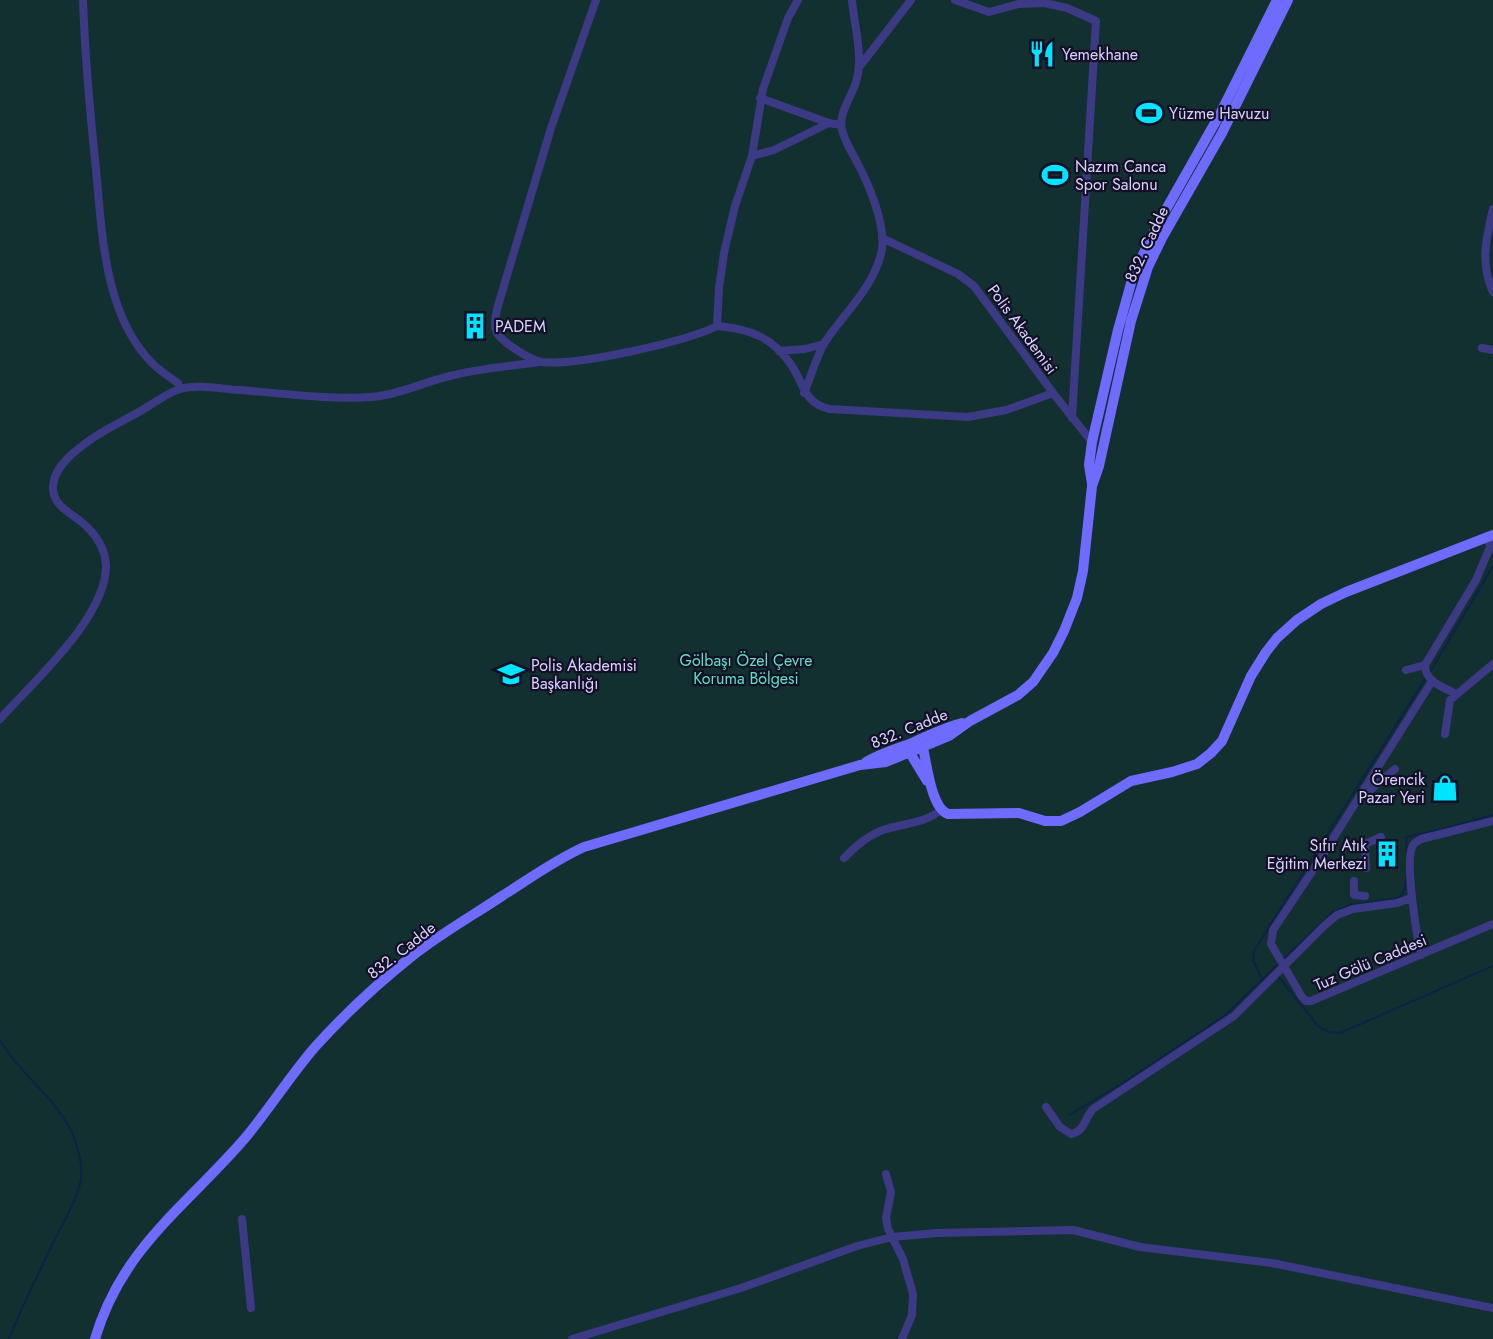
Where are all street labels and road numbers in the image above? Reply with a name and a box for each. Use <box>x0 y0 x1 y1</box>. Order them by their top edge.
street label: 832. Cadde <box>1119 203 1174 286</box>
street label: Polis Akademisi <box>982 280 1063 379</box>
street label: 832. Cadde <box>867 703 951 754</box>
street label: 832. Cadde <box>362 916 440 984</box>
street label: Tuz Gölü Caddesi <box>1310 928 1430 997</box>

